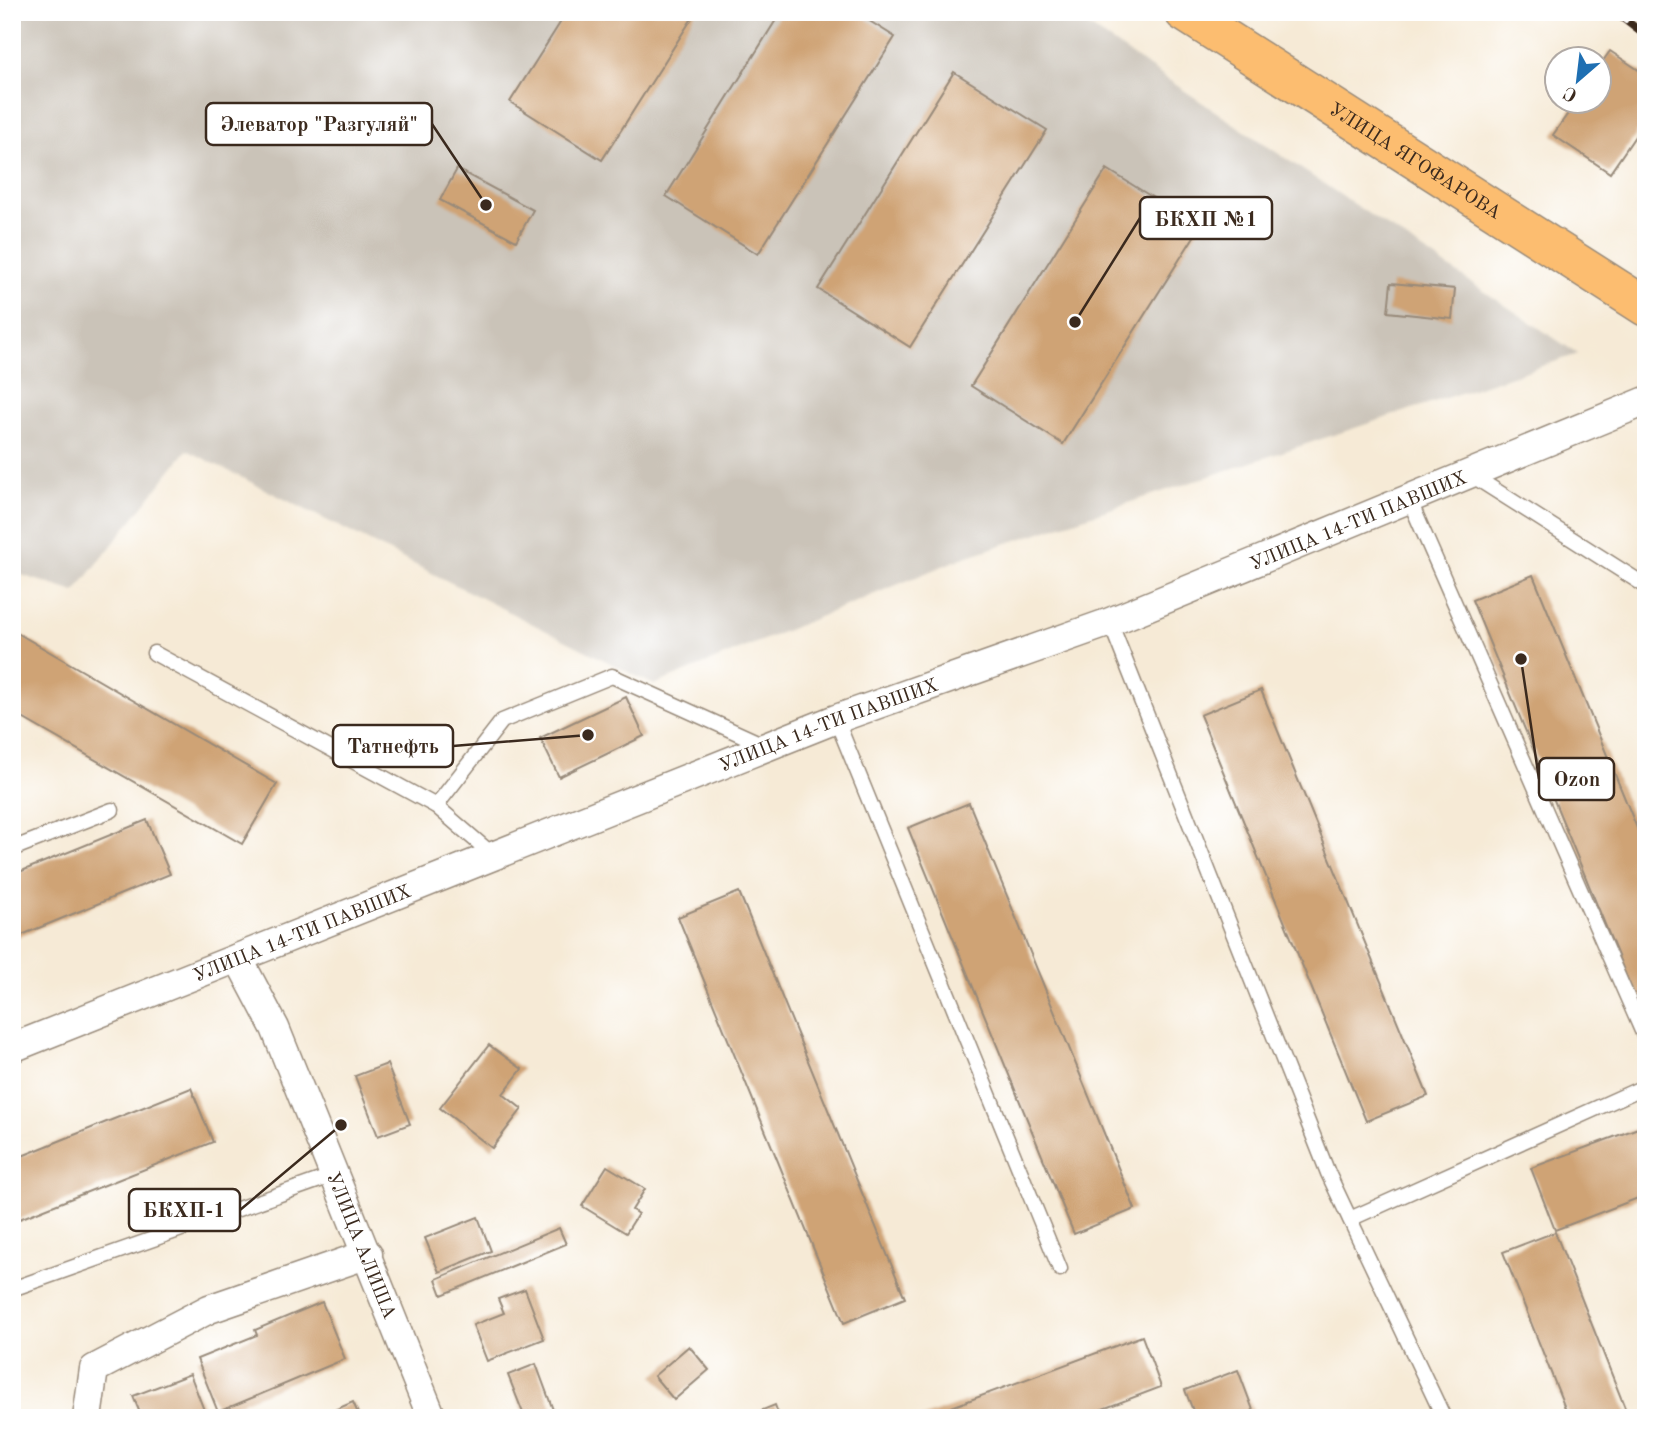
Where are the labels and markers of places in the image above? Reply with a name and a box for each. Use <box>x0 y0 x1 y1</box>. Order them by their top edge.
callout: Элеватор "Разгуляй" <box>206 103 432 145</box>
callout: БКХП №1 <box>1140 197 1272 239</box>
callout: Татнефть <box>333 725 453 767</box>
callout: Ozon <box>1539 758 1614 800</box>
callout: БКХП-1 <box>129 1189 240 1231</box>

